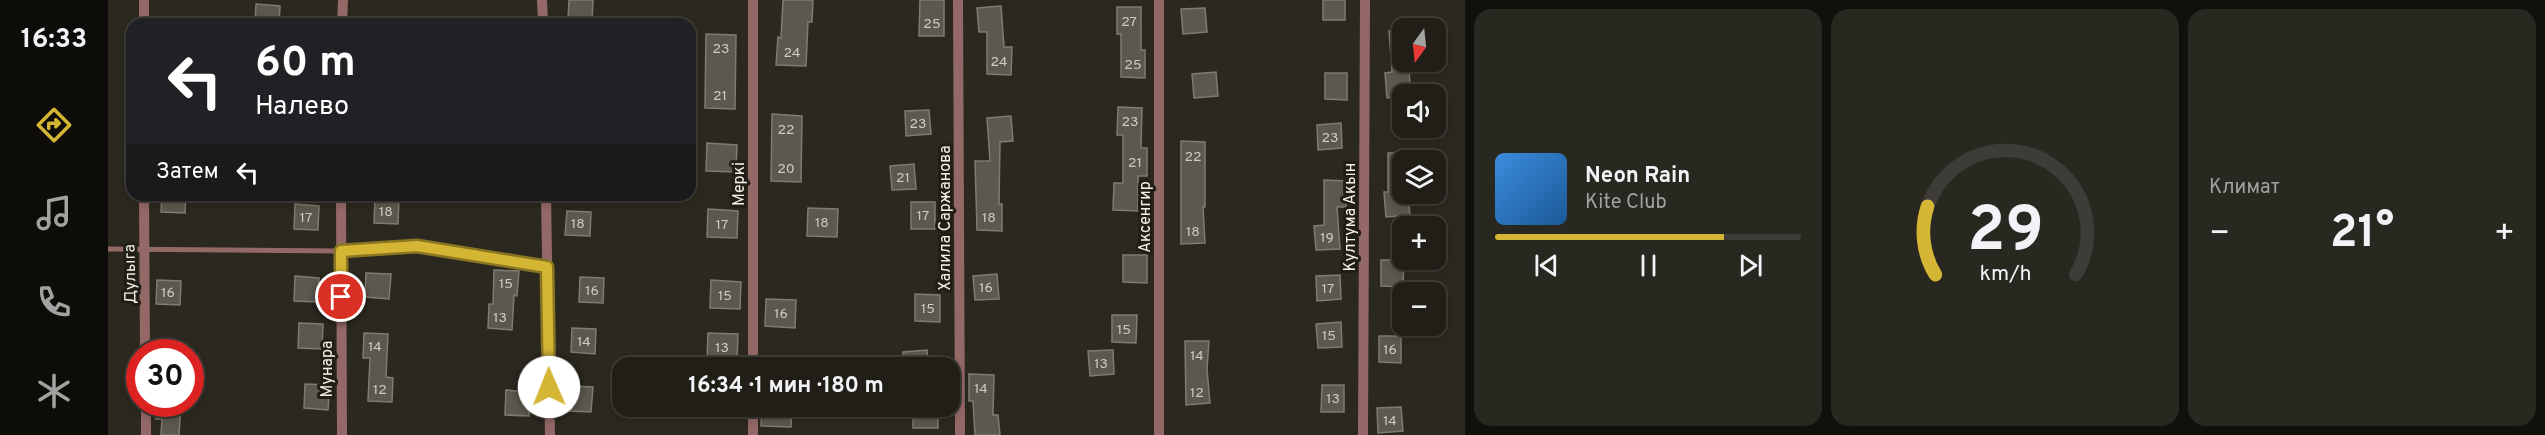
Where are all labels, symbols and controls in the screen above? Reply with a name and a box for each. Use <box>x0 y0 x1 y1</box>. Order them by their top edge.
house number: 27 <box>1121 14 1137 31</box>
house number: 25 <box>923 16 941 33</box>
north arrow <box>1392 18 1446 72</box>
map controls <box>1392 18 1446 336</box>
text: 16:33 <box>21 23 87 57</box>
text: 60 m <box>255 38 356 91</box>
house number: 23 <box>713 41 730 58</box>
icon: left <box>156 42 234 120</box>
house number: 24 <box>783 45 801 62</box>
house number: 24 <box>990 54 1008 71</box>
house number: 25 <box>1124 57 1142 74</box>
button: sound <box>1392 84 1446 138</box>
house number: 21 <box>713 88 727 105</box>
text: Налево <box>255 90 349 124</box>
icon: directions <box>33 104 75 146</box>
house number: 23 <box>1122 114 1139 131</box>
house number: 23 <box>910 116 927 133</box>
house number: 22 <box>777 122 795 139</box>
house number: 23 <box>1322 130 1339 147</box>
street label: Халила Саржанова <box>936 145 956 291</box>
house number: 22 <box>1184 149 1202 166</box>
button: layers <box>1392 150 1446 204</box>
house number: 21 <box>1128 155 1142 172</box>
icon: left <box>231 156 264 189</box>
text: Затем <box>156 159 219 186</box>
house number: 20 <box>777 161 795 178</box>
street label: Меркі <box>730 162 750 206</box>
street label: Култума Акын <box>1341 163 1361 271</box>
text: Neon Rain <box>1585 163 1690 190</box>
house number: 21 <box>896 170 910 187</box>
text: Климат <box>2209 175 2280 201</box>
street label: Аксенгир <box>1136 181 1156 253</box>
text: Kite Club <box>1585 190 1667 216</box>
icon: music <box>33 192 75 234</box>
text: 29 <box>1967 194 2043 273</box>
house number: 18 <box>379 204 393 221</box>
text: 21° <box>2330 206 2394 263</box>
house number: 17 <box>917 208 929 225</box>
house number: 17 <box>300 210 312 227</box>
house number: 18 <box>982 210 996 227</box>
text: − <box>2209 214 2230 256</box>
text: + <box>2494 214 2515 256</box>
house number: 18 <box>815 215 829 232</box>
house number: 18 <box>571 216 585 233</box>
button: + <box>1392 216 1446 270</box>
house number: 17 <box>716 217 728 234</box>
house number: 18 <box>1186 224 1200 241</box>
house number: 19 <box>1320 230 1334 247</box>
street label: Дулыга <box>120 244 142 304</box>
icon: previous <box>1530 249 1563 282</box>
icon: pause <box>1632 249 1665 282</box>
icon: next <box>1734 249 1767 282</box>
text: km/h <box>1979 261 2031 288</box>
pin <box>315 271 366 322</box>
house number: 15 <box>499 276 513 293</box>
icon: arrive <box>324 280 357 313</box>
house number: 16 <box>979 280 993 297</box>
icon: phone <box>33 281 75 323</box>
house number: 17 <box>1322 281 1334 298</box>
button: − <box>1392 282 1446 336</box>
house number: 16 <box>585 283 599 300</box>
house number: 16 <box>161 285 175 302</box>
house number: 15 <box>718 288 732 305</box>
house number: 15 <box>921 301 935 318</box>
house number: 16 <box>774 306 788 323</box>
house number: 13 <box>493 310 507 327</box>
house number: 15 <box>1117 322 1131 339</box>
house number: 15 <box>1322 328 1336 345</box>
house number: 14 <box>577 334 591 351</box>
speed limit sign: 30 <box>126 339 204 417</box>
house number: 14 <box>368 339 382 356</box>
street label: Мунара <box>318 340 338 398</box>
house number: 13 <box>715 340 729 357</box>
house number: 16 <box>1383 342 1397 359</box>
house number: 14 <box>1190 348 1204 365</box>
position arrow <box>517 355 581 419</box>
house number: 13 <box>1094 356 1108 373</box>
icon: climate <box>33 370 75 412</box>
text: 16:34 · 1 мин · 180 m <box>688 373 884 400</box>
house number: 14 <box>974 381 988 398</box>
house number: 12 <box>373 382 387 399</box>
house number: 12 <box>1190 385 1204 402</box>
house number: 13 <box>1326 391 1340 408</box>
house number: 14 <box>1383 413 1397 430</box>

